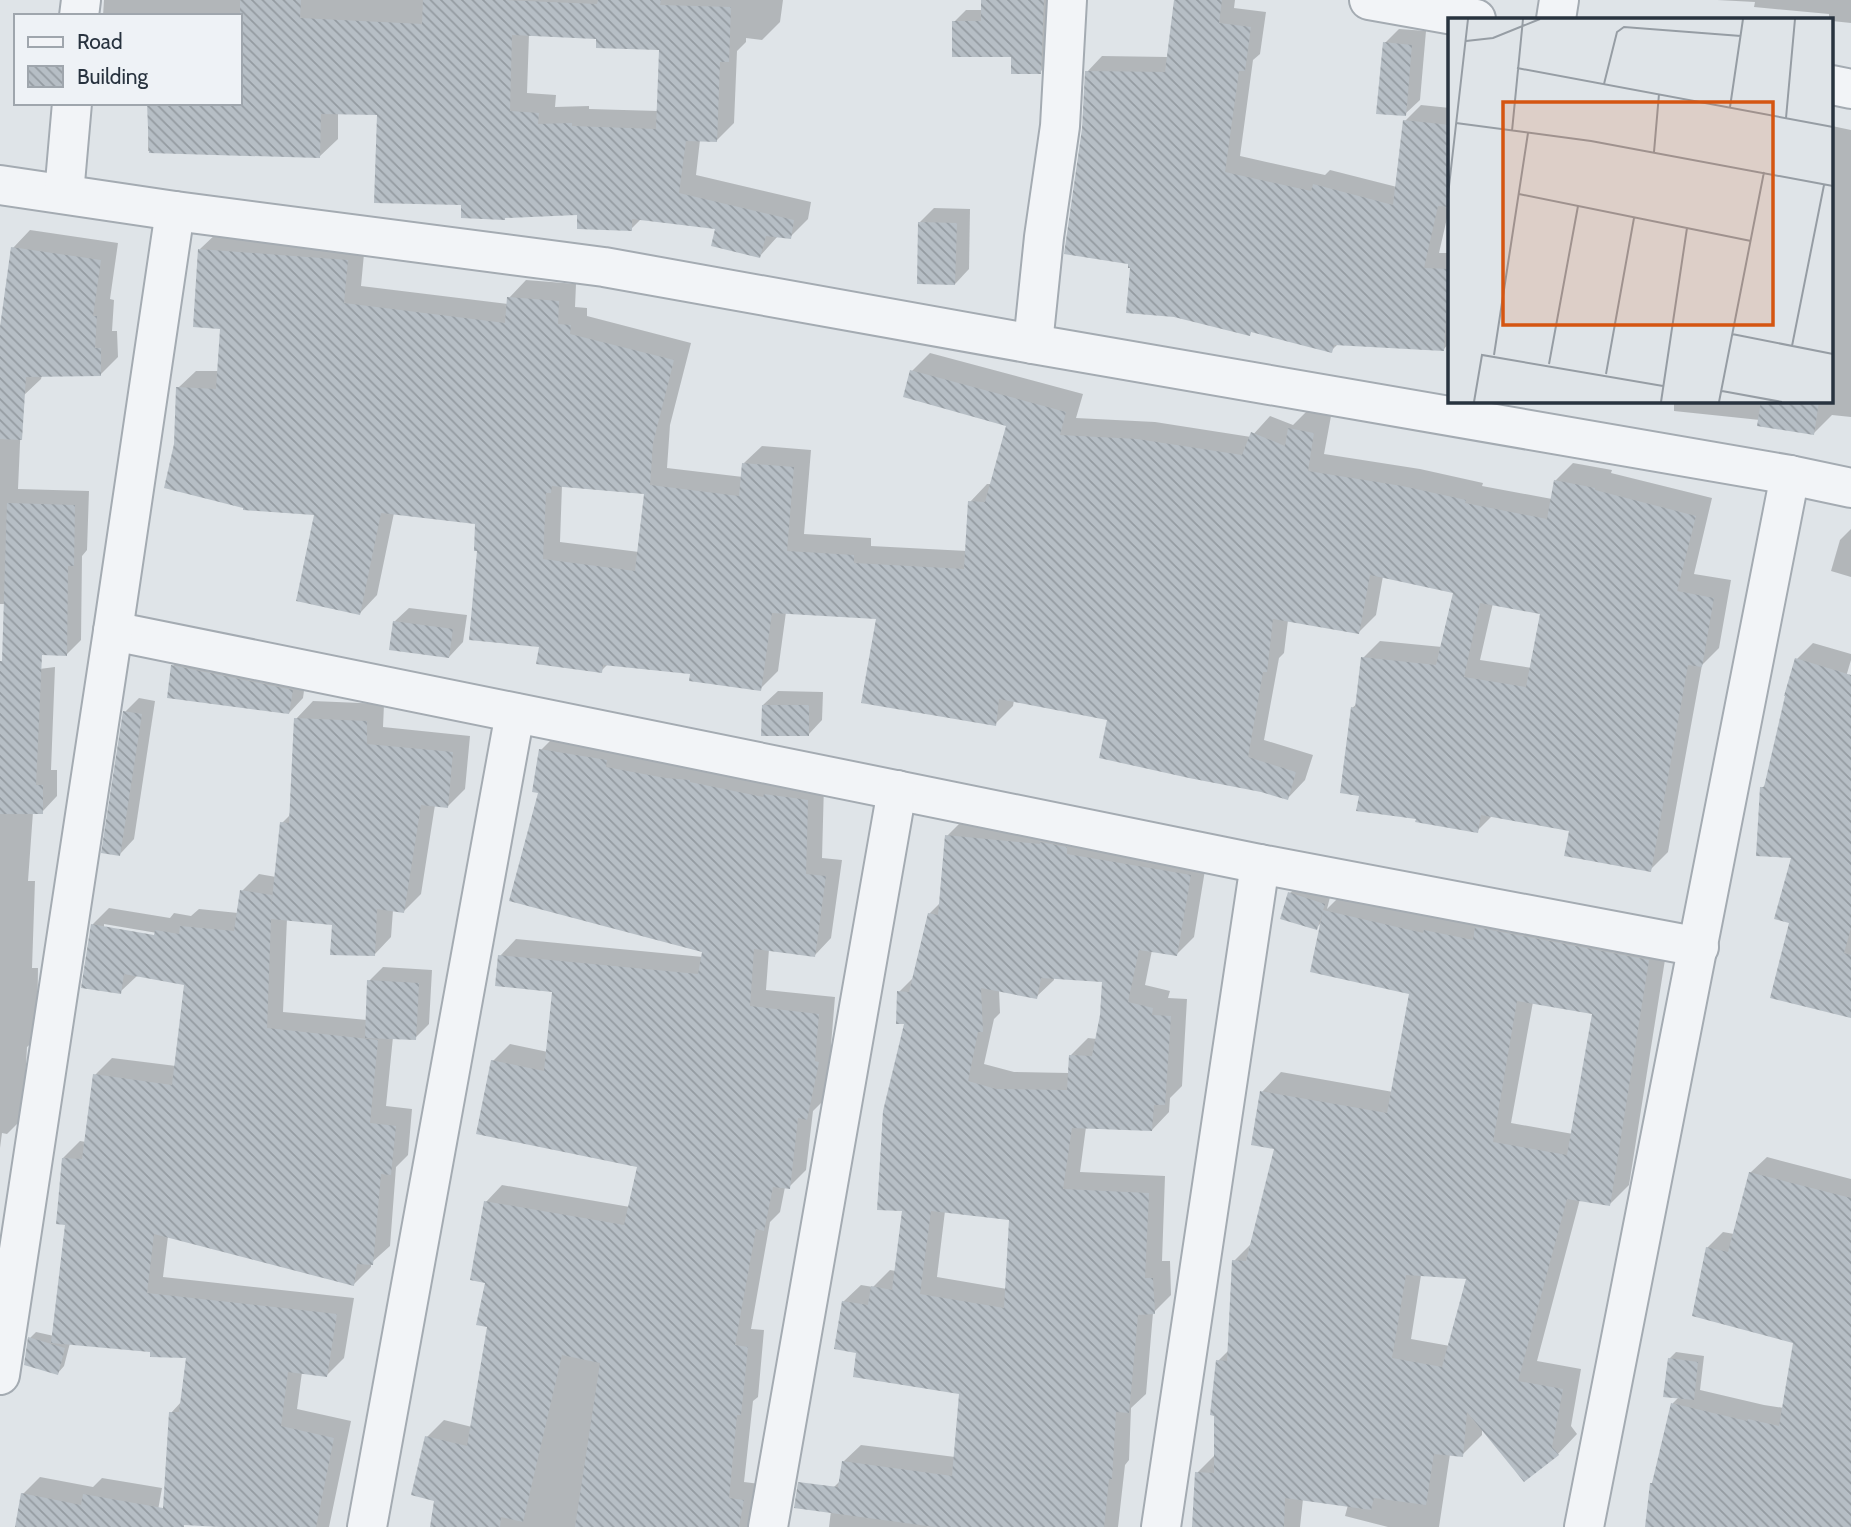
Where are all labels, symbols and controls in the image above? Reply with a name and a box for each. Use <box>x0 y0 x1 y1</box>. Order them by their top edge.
legend <box>14 14 242 105</box>
inset map <box>1448 18 1834 402</box>
text: Road <box>77 29 123 54</box>
text: Building <box>77 64 149 89</box>

